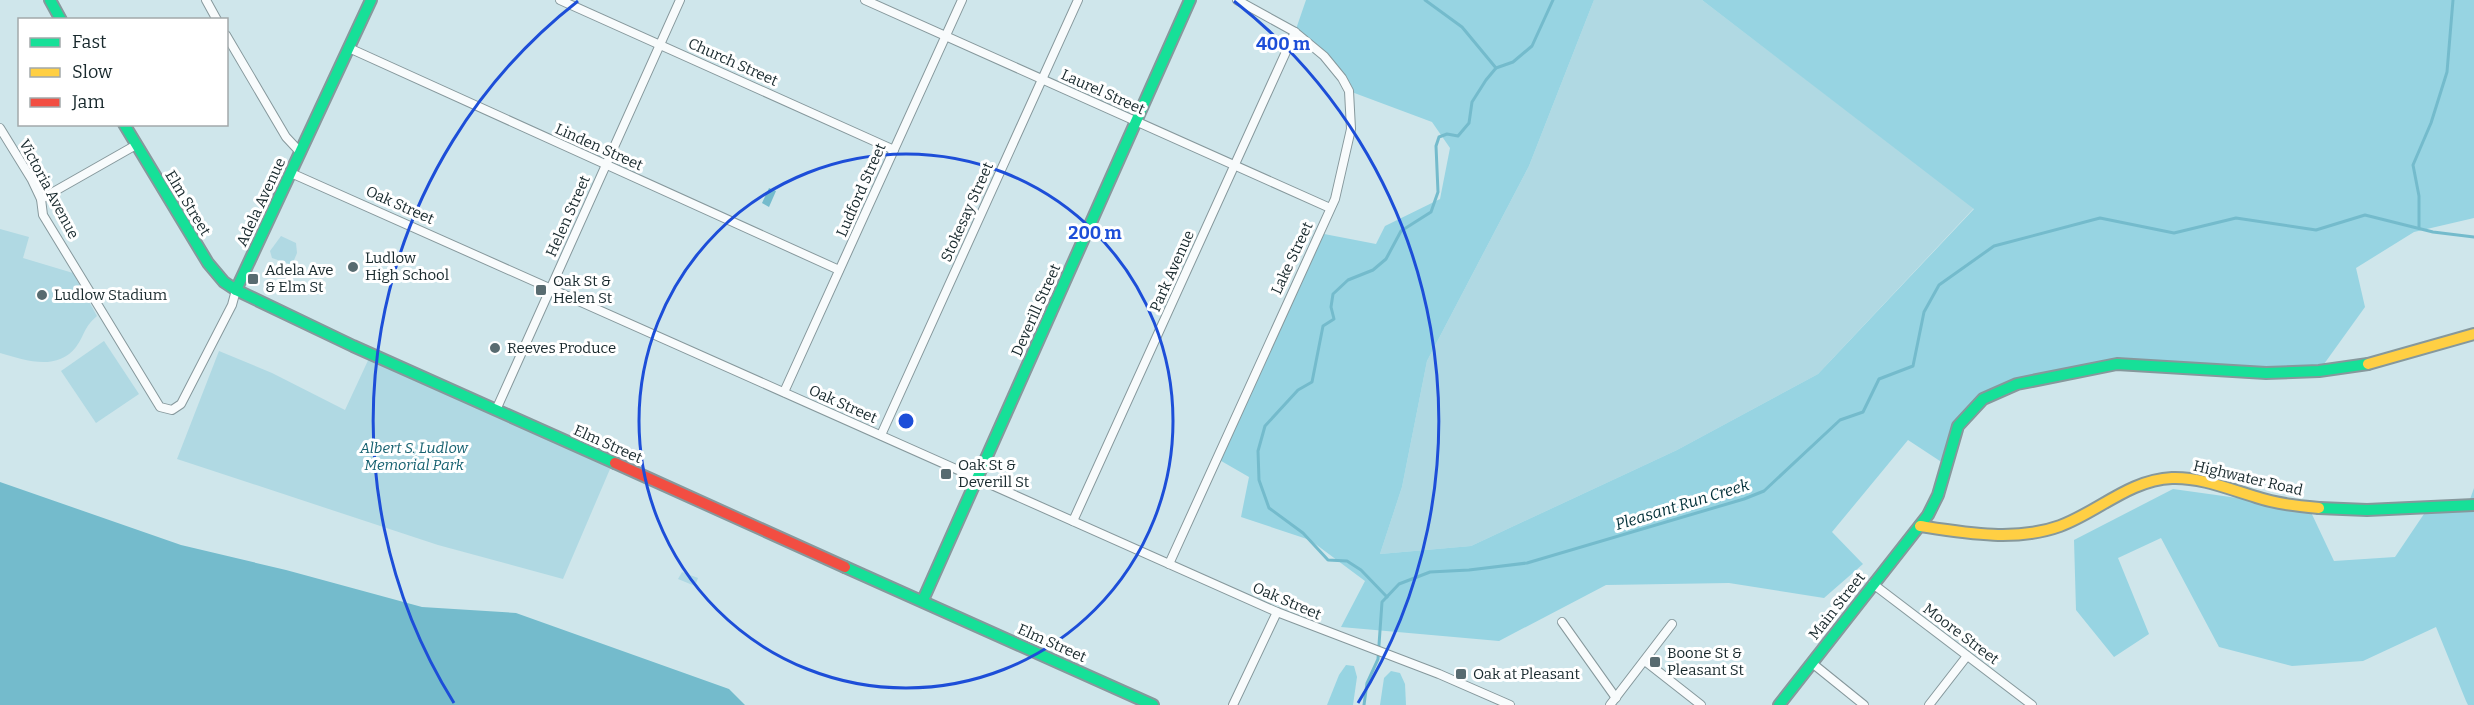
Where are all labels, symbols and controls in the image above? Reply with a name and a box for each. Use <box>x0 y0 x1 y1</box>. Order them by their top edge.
legend <box>18 18 228 126</box>
text: Fast <box>72 31 107 53</box>
text: 400 m <box>1256 33 1310 55</box>
street label: Church Street <box>685 34 781 90</box>
text: Slow <box>72 61 113 83</box>
street label: Laurel Street <box>1058 66 1148 119</box>
text: Jam <box>71 91 105 113</box>
street label: Linden Street <box>552 120 646 175</box>
street label: Victoria Avenue <box>15 136 83 242</box>
street label: Ludford Street <box>832 140 890 240</box>
street label: Adela Avenue <box>233 155 289 249</box>
street label: Stokesay Street <box>937 159 997 265</box>
street label: Elm Street <box>161 167 215 240</box>
street label: Helen Street <box>542 172 594 260</box>
street label: Oak Street <box>363 182 437 228</box>
street label: Lake Street <box>1267 218 1317 297</box>
text: 200 m <box>1068 222 1122 244</box>
street label: Park Avenue <box>1146 227 1198 315</box>
place label: Ludlow High School <box>365 249 449 284</box>
marker: Ludlow High School <box>346 260 360 274</box>
street label: Deverill Street <box>1008 260 1065 359</box>
place label: Adela Ave & Elm St <box>265 261 334 296</box>
marker: Adela Ave & Elm St <box>246 272 260 286</box>
place label: Oak St & Helen St <box>553 272 613 307</box>
marker: Oak St & Helen St <box>534 283 548 297</box>
place label: Ludlow Stadium <box>54 286 168 304</box>
marker: Ludlow Stadium <box>35 288 49 302</box>
place label: Reeves Produce <box>507 339 616 357</box>
marker: Reeves Produce <box>488 341 502 355</box>
street label: Oak Street <box>806 381 880 427</box>
centre of rings <box>896 411 916 431</box>
street label: Elm Street <box>571 421 646 467</box>
park label: Albert S. Ludlow Memorial Park <box>359 439 469 474</box>
place label: Oak St & Deverill St <box>958 456 1030 491</box>
street label: Highwater Road <box>2192 457 2305 499</box>
marker: Oak St & Deverill St <box>939 467 953 481</box>
water label: Pleasant Run Creek <box>1613 475 1752 534</box>
street label: Main Street <box>1805 568 1869 643</box>
street label: Oak Street <box>1250 578 1325 624</box>
street label: Moore Street <box>1920 600 2003 669</box>
street label: Elm Street <box>1015 620 1090 666</box>
place label: Boone St & Pleasant St <box>1667 644 1745 679</box>
marker: Boone St & Pleasant St <box>1648 655 1662 669</box>
place label: Oak at Pleasant <box>1473 665 1581 683</box>
marker: Oak at Pleasant <box>1454 667 1468 681</box>

